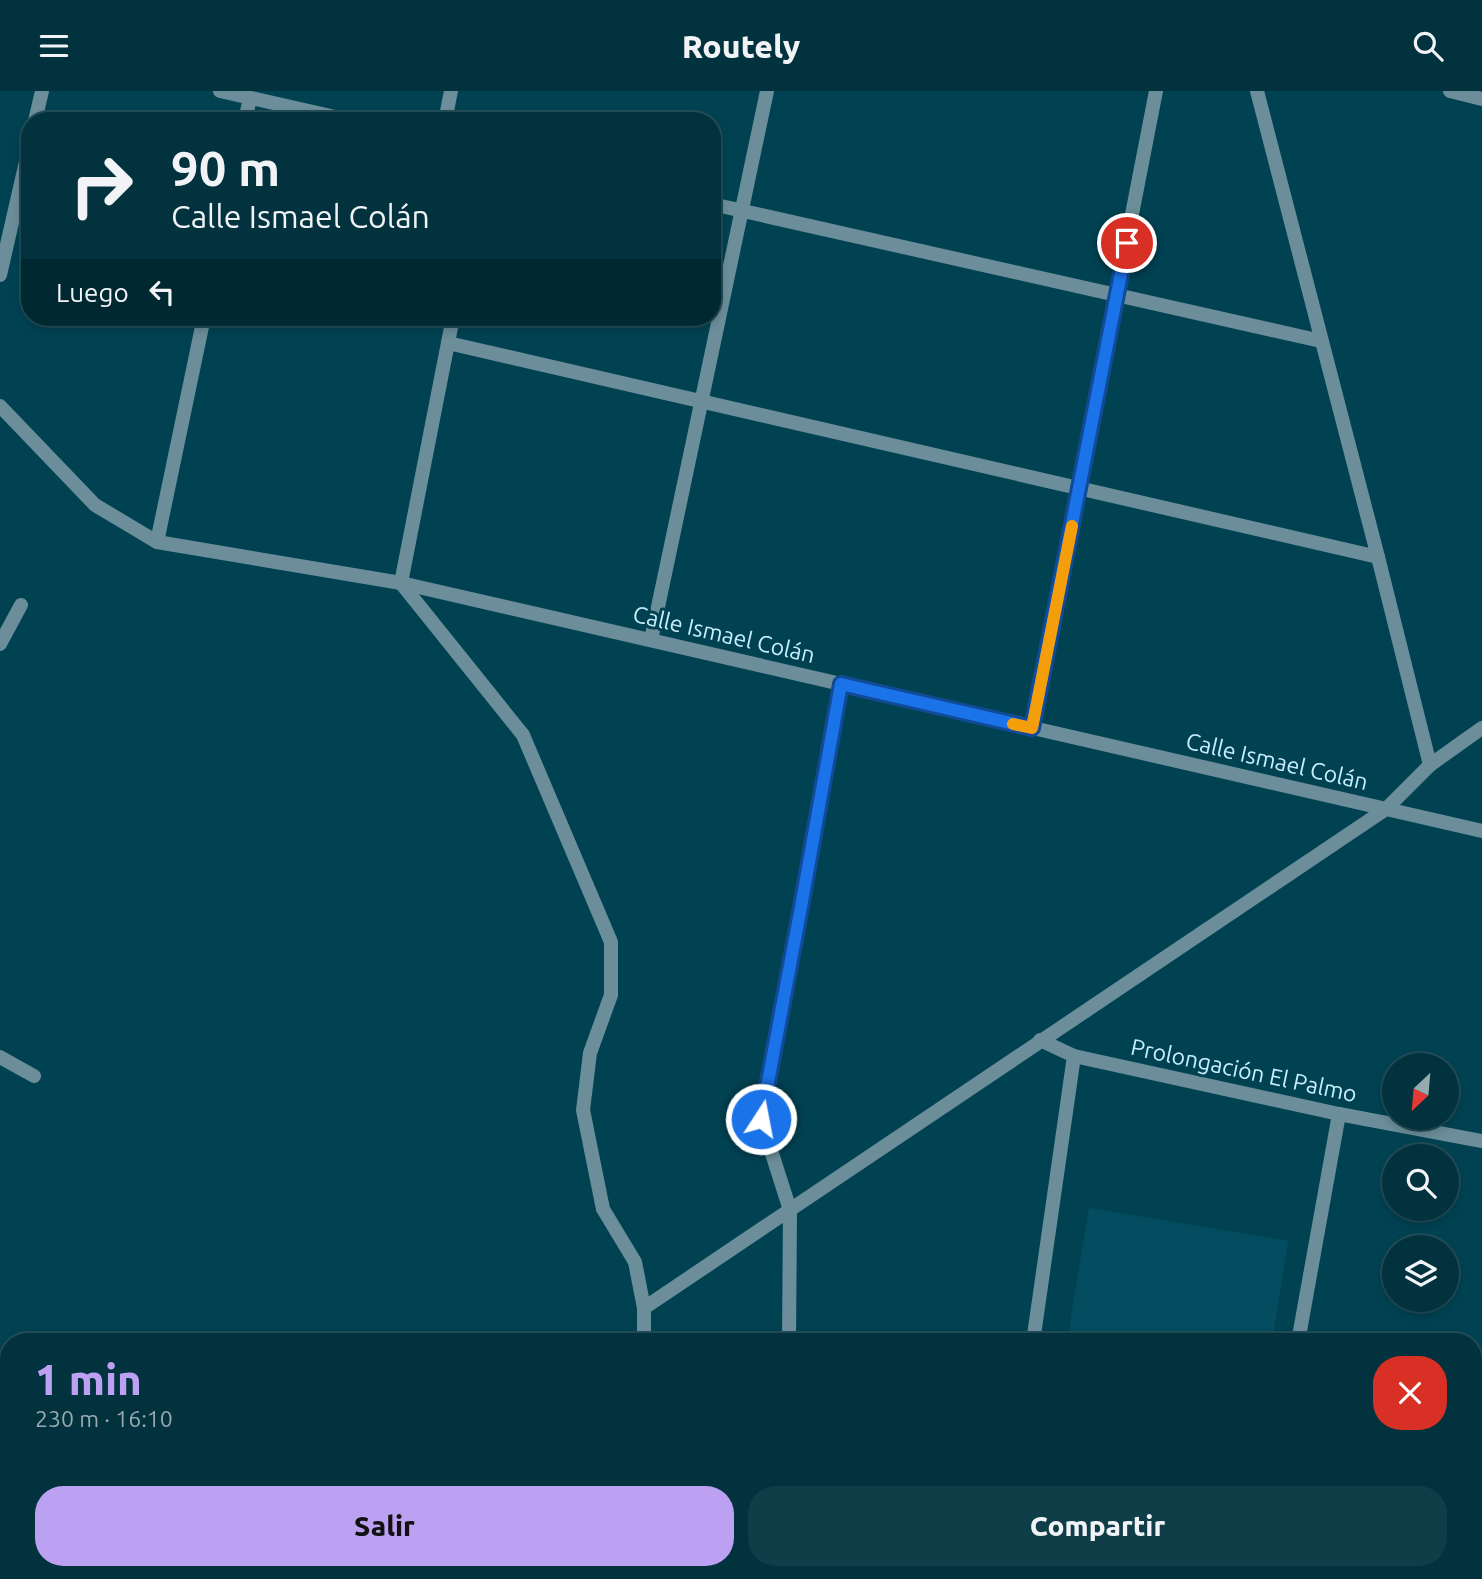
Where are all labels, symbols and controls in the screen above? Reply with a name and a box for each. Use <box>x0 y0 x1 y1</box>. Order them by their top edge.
icon: menu <box>35 27 73 65</box>
icon: search <box>1409 27 1447 65</box>
text: Routely <box>682 28 800 64</box>
icon: right <box>56 140 147 231</box>
text: 90 m <box>171 140 280 195</box>
text: Calle Ismael Colán <box>171 198 430 234</box>
pin <box>1097 213 1157 273</box>
icon: arrive <box>1108 224 1146 262</box>
icon: left <box>143 273 181 311</box>
text: Luego <box>56 278 129 307</box>
street label: Calle Ismael Colán <box>631 601 817 667</box>
street label: Calle Ismael Colán <box>1184 728 1370 794</box>
street label: Prolongación El Palmo <box>1129 1034 1359 1106</box>
north arrow <box>1382 1053 1460 1131</box>
map controls <box>1382 1053 1459 1312</box>
position arrow <box>724 1082 798 1156</box>
button: search <box>1382 1144 1459 1221</box>
button: layers <box>1382 1235 1459 1312</box>
text: 1 min <box>35 1356 142 1403</box>
button: close <box>1373 1356 1447 1430</box>
text: 230 m · 16:10 <box>35 1406 173 1431</box>
button: Salir <box>35 1486 734 1566</box>
button: Compartir <box>748 1486 1447 1566</box>

